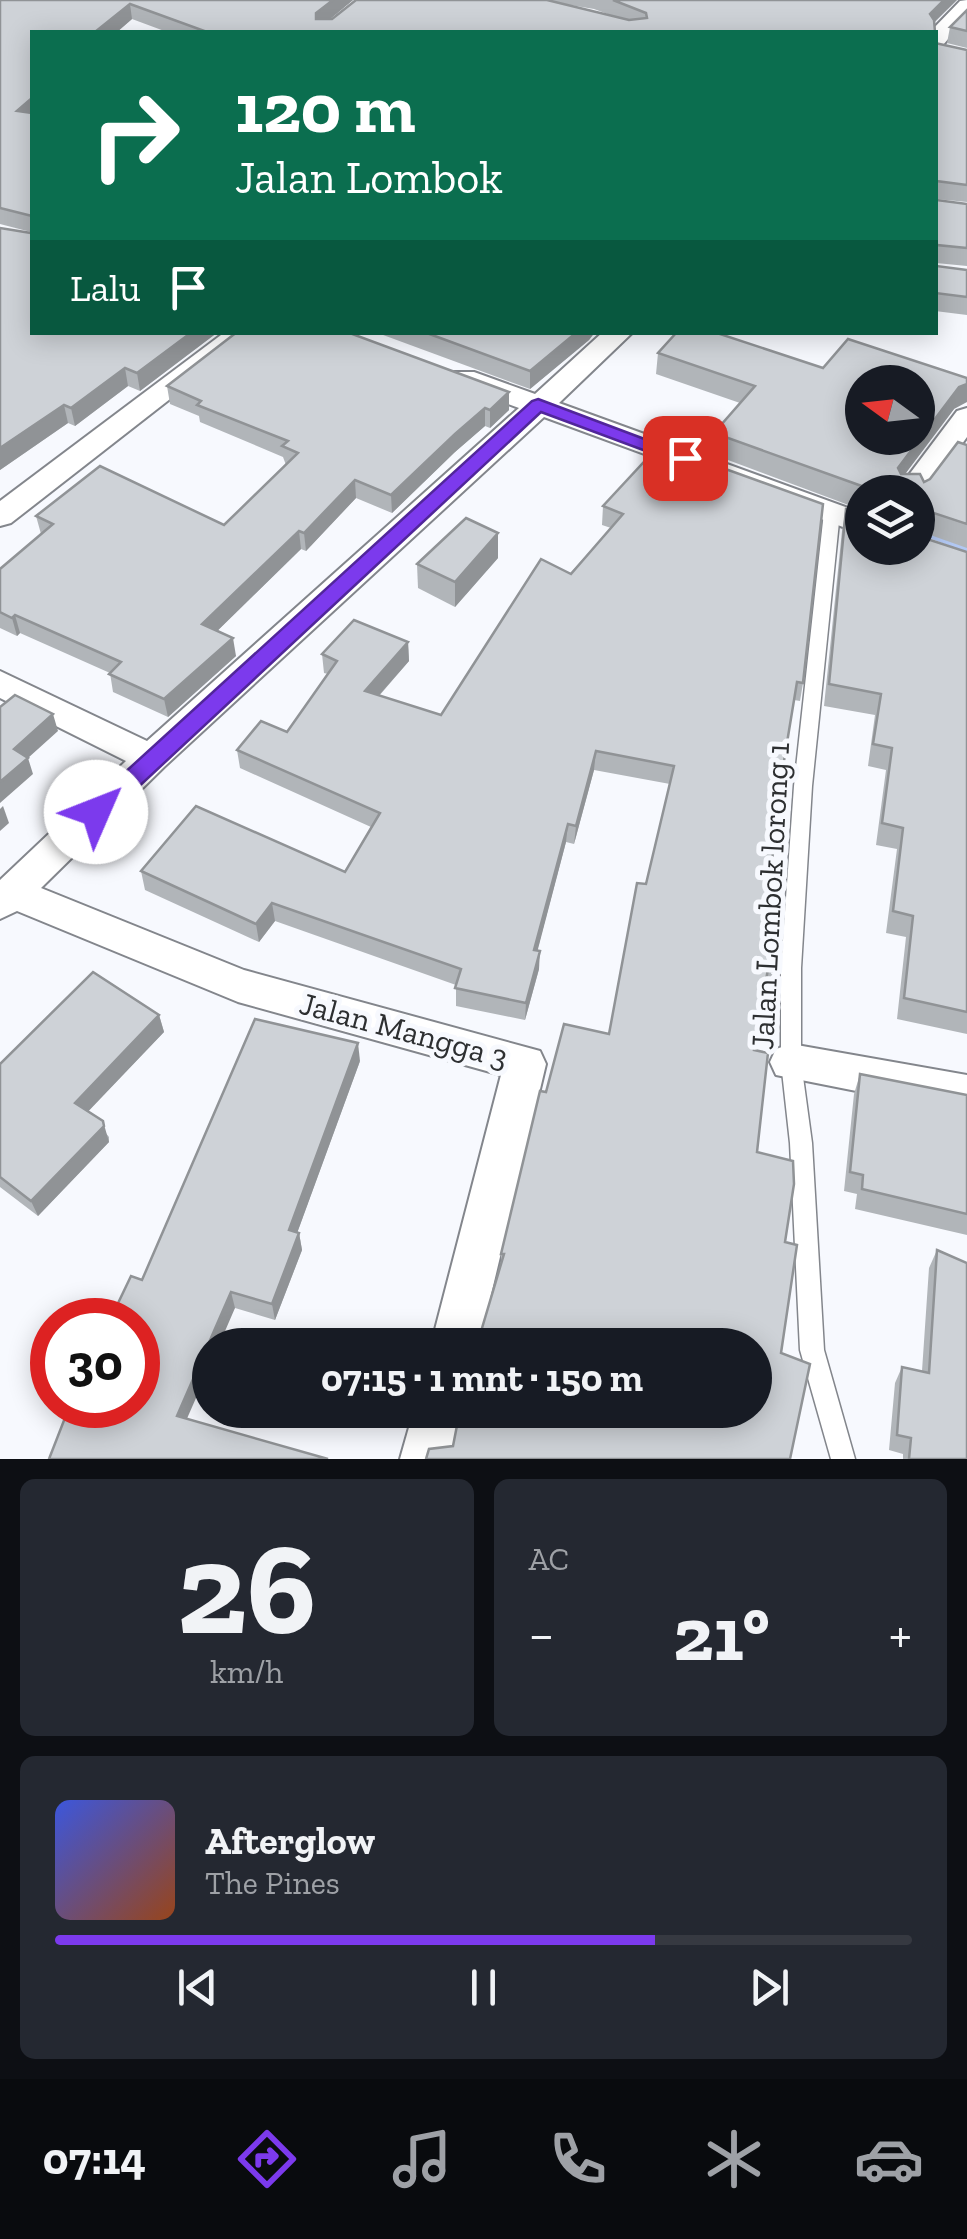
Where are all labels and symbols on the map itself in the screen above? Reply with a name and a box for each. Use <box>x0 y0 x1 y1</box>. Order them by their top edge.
north arrow <box>845 365 935 455</box>
pin <box>643 416 728 501</box>
street label: Jalan Lombok lorong 1 <box>743 741 797 1051</box>
position arrow <box>44 760 148 864</box>
street label: Jalan Mangga 3 <box>296 984 512 1076</box>
speed limit sign: 30 <box>30 1298 160 1428</box>

